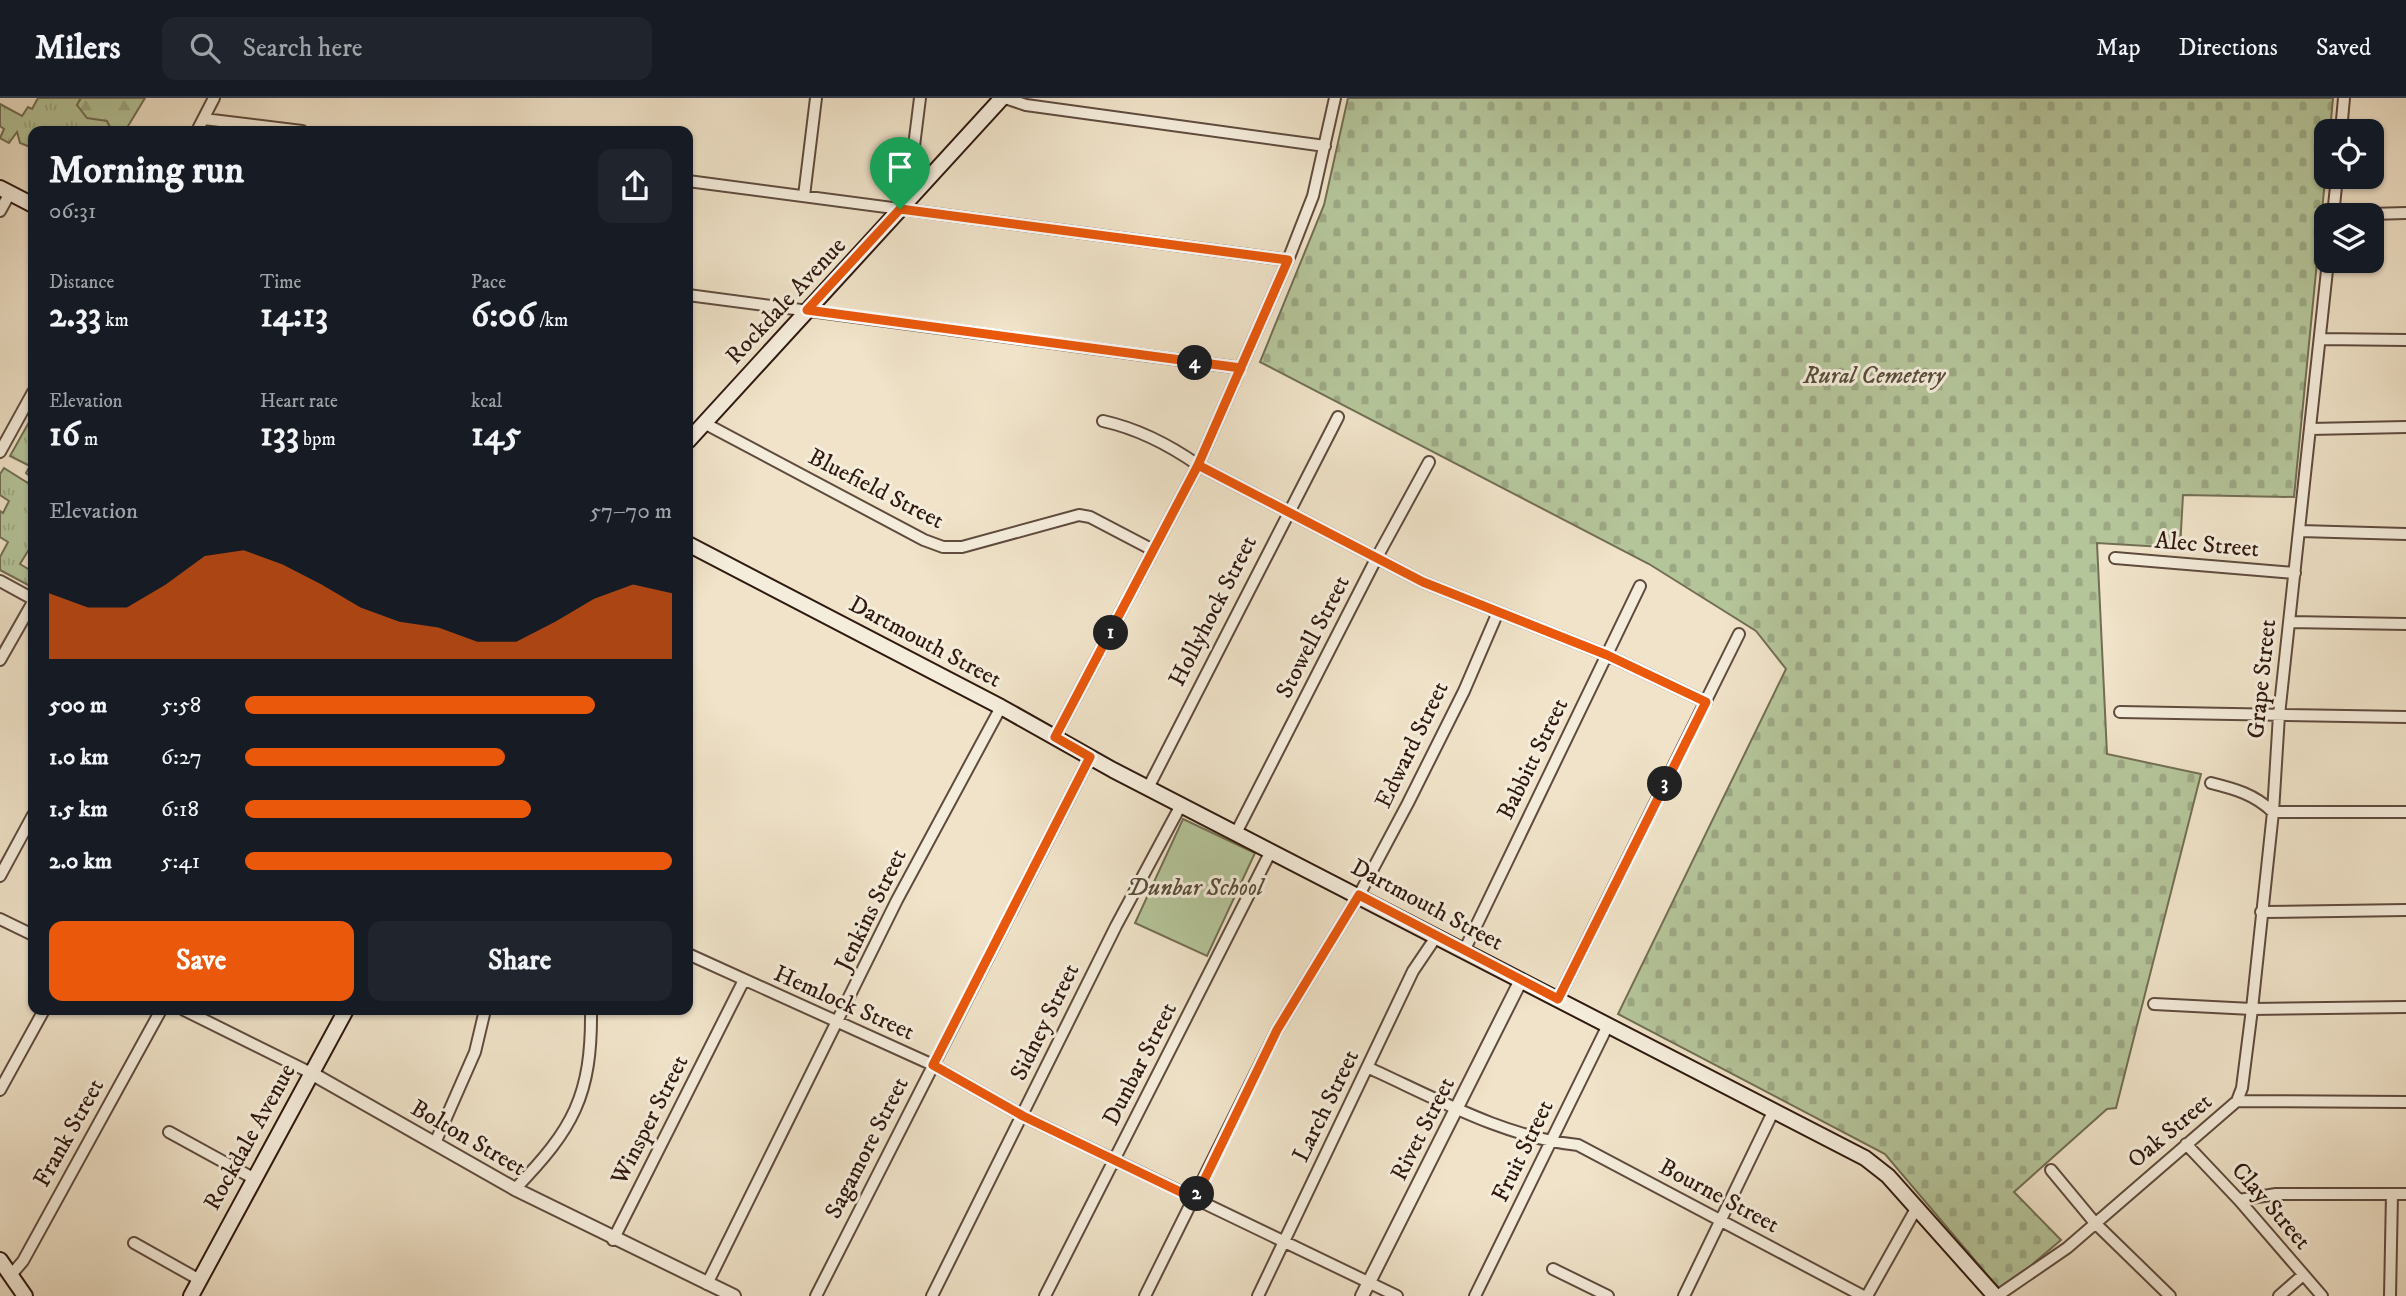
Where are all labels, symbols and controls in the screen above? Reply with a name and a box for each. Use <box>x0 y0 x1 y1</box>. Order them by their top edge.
search box <box>162 17 652 80</box>
text: Milers <box>35 28 120 69</box>
icon: search <box>186 29 224 67</box>
text: Search here <box>242 32 363 65</box>
text: Map <box>2096 33 2141 63</box>
text: Directions <box>2179 33 2278 63</box>
text: Saved <box>2316 33 2371 63</box>
map controls <box>2314 119 2384 273</box>
button: locate <box>2314 119 2384 189</box>
pin <box>870 137 930 209</box>
text: Morning run <box>49 147 244 195</box>
icon: arrive <box>881 148 919 186</box>
button: share <box>598 149 672 223</box>
text: 06:31 <box>49 197 96 226</box>
button: layers <box>2314 203 2384 273</box>
street label: Rockdale Avenue <box>719 231 853 371</box>
text: Distance <box>49 271 114 294</box>
text: Time <box>260 271 301 294</box>
text: Pace <box>471 271 506 294</box>
text: 2.33 <box>49 294 101 338</box>
text: 14:13 <box>260 294 328 338</box>
text: 6:06 <box>471 294 535 338</box>
text: km <box>101 309 129 332</box>
text: /km <box>535 309 568 332</box>
pin: 4 <box>1178 345 1212 380</box>
text: 4 <box>1189 351 1200 374</box>
park label: Rural Cemetery <box>1802 361 1946 391</box>
text: Elevation <box>49 390 123 413</box>
text: Heart rate <box>260 390 338 413</box>
text: kcal <box>471 390 502 413</box>
text: 16 <box>49 413 80 457</box>
text: 133 <box>260 413 299 457</box>
text: 145 <box>471 413 521 457</box>
text: m <box>80 428 98 451</box>
text: bpm <box>299 428 336 451</box>
street label: Bluefield Street <box>803 442 949 536</box>
text: Elevation <box>49 497 138 526</box>
text: 57–70 m <box>590 497 672 526</box>
street label: Alec Street <box>2154 525 2261 565</box>
street label: Hollyhock Street <box>1162 530 1264 691</box>
street label: Stowell Street <box>1269 570 1357 703</box>
street label: Dartmouth Street <box>844 589 1007 695</box>
pin: 1 <box>1094 616 1128 650</box>
street label: Grape Street <box>2241 618 2283 740</box>
text: 1 <box>1107 621 1114 644</box>
street label: Edward Street <box>1368 677 1456 813</box>
text: 500 m <box>49 691 107 720</box>
text: 5:58 <box>161 691 201 720</box>
street label: Babbitt Street <box>1491 693 1575 825</box>
text: 1.0 km <box>49 743 109 772</box>
text: 6:27 <box>161 743 202 772</box>
pin: 3 <box>1648 766 1682 802</box>
text: 3 <box>1661 772 1668 795</box>
text: 1.5 km <box>49 795 108 824</box>
text: 6:18 <box>161 795 199 824</box>
street label: Jenkins Street <box>828 844 914 978</box>
text: 2.0 km <box>49 847 112 876</box>
text: 5:41 <box>161 847 200 876</box>
street label: Dartmouth Street <box>1346 852 1509 958</box>
park label: Dunbar School <box>1127 873 1266 903</box>
button: Save <box>49 921 354 1001</box>
button: Share <box>368 921 672 1001</box>
street label: Sidney Street <box>1004 958 1086 1085</box>
street label: Hemlock Street <box>769 959 919 1047</box>
street label: Dunbar Street <box>1096 997 1184 1131</box>
street label: Larch Street <box>1286 1045 1366 1167</box>
street label: Winsper Street <box>604 1050 696 1191</box>
street label: Rockdale Avenue <box>197 1058 303 1216</box>
street label: Sagamore Street <box>818 1072 916 1224</box>
street label: Rivet Street <box>1384 1072 1462 1186</box>
street label: Frank Street <box>27 1073 111 1192</box>
street label: Oak Street <box>2122 1087 2219 1175</box>
street label: Bolton Street <box>405 1093 531 1183</box>
street label: Fruit Street <box>1485 1095 1561 1207</box>
street label: Bourne Street <box>1654 1152 1784 1240</box>
street label: Clay Street <box>2225 1156 2317 1256</box>
pin: 2 <box>1180 1176 1214 1212</box>
text: 2 <box>1192 1182 1201 1205</box>

